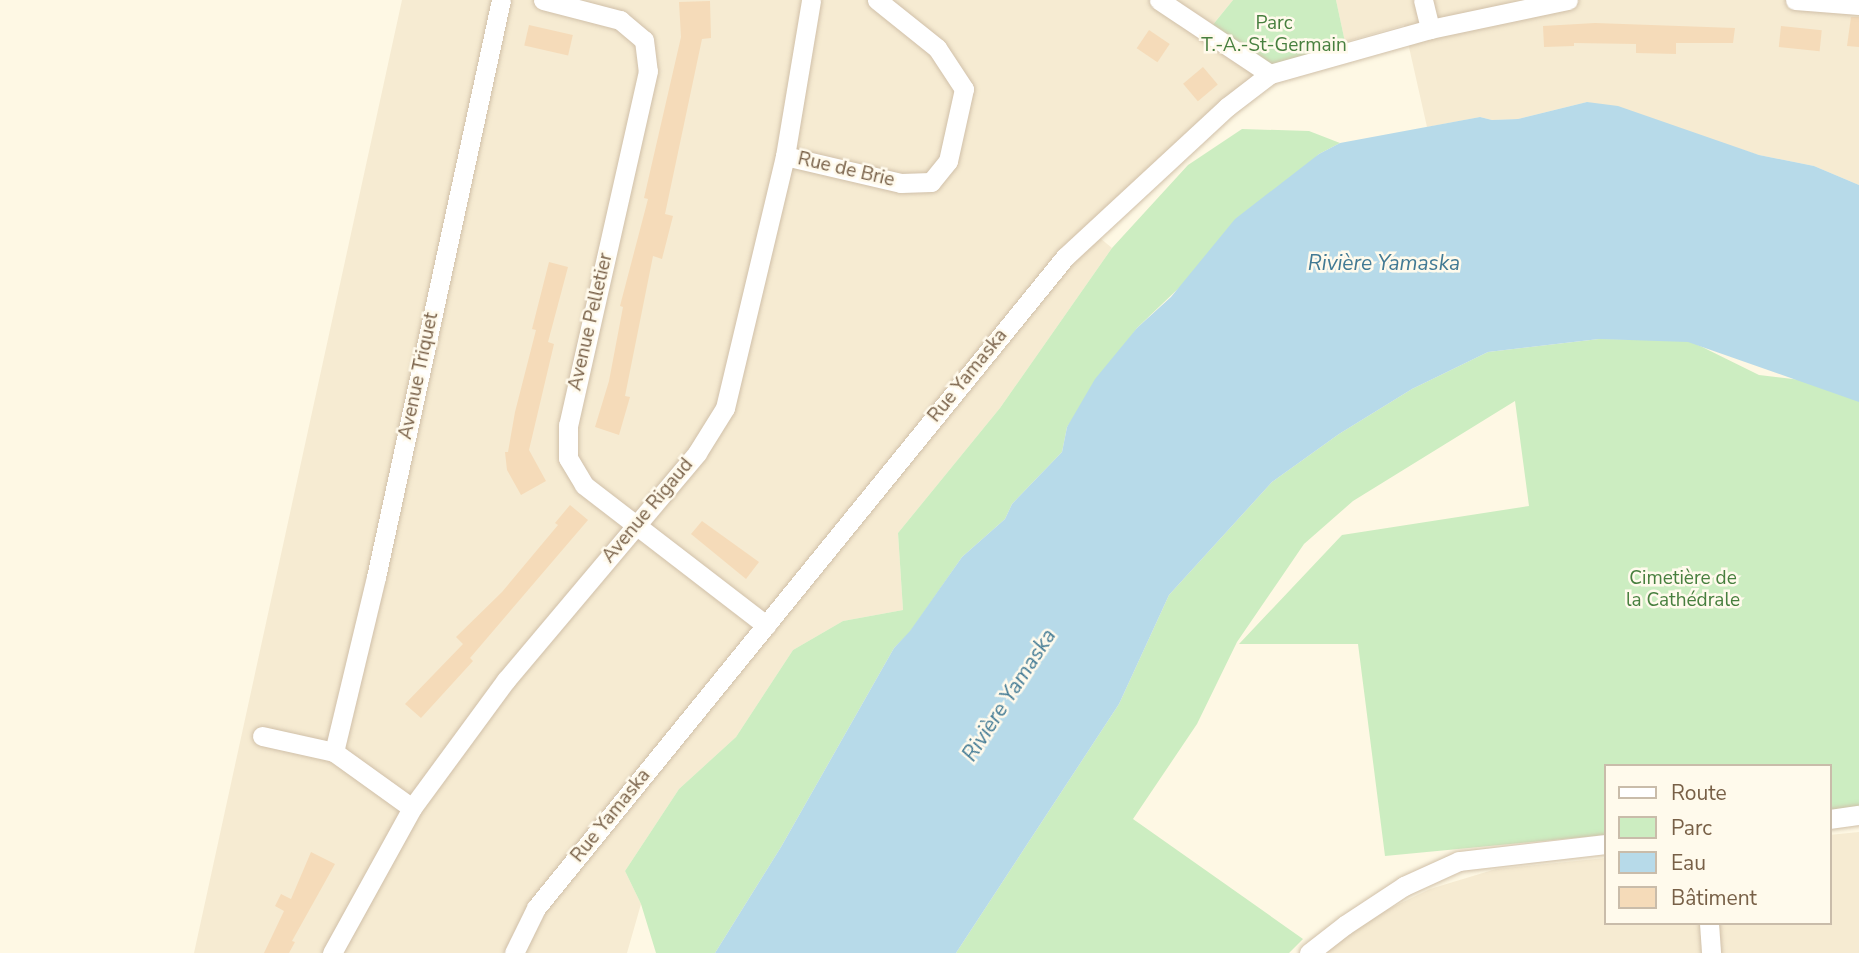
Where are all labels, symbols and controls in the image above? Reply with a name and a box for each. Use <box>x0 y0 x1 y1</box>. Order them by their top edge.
park label: Parc T.-A.-St-Germain <box>1201 13 1347 57</box>
street label: Rue de Brie <box>795 148 897 192</box>
water label: Rivière Yamaska <box>1308 250 1460 276</box>
street label: Avenue Pelletier <box>564 251 618 393</box>
street label: Avenue Triquet <box>394 310 444 442</box>
street label: Rue Yamaska <box>924 325 1012 427</box>
street label: Avenue Rigaud <box>598 454 698 568</box>
park label: Cimetière de la Cathédrale <box>1626 568 1740 612</box>
water label: Rivière Yamaska <box>957 624 1061 766</box>
legend <box>1604 764 1831 925</box>
street label: Rue Yamaska <box>567 765 655 867</box>
text: Route <box>1671 779 1727 807</box>
text: Parc <box>1671 814 1712 842</box>
text: Eau <box>1671 849 1706 877</box>
text: Bâtiment <box>1671 884 1757 912</box>

